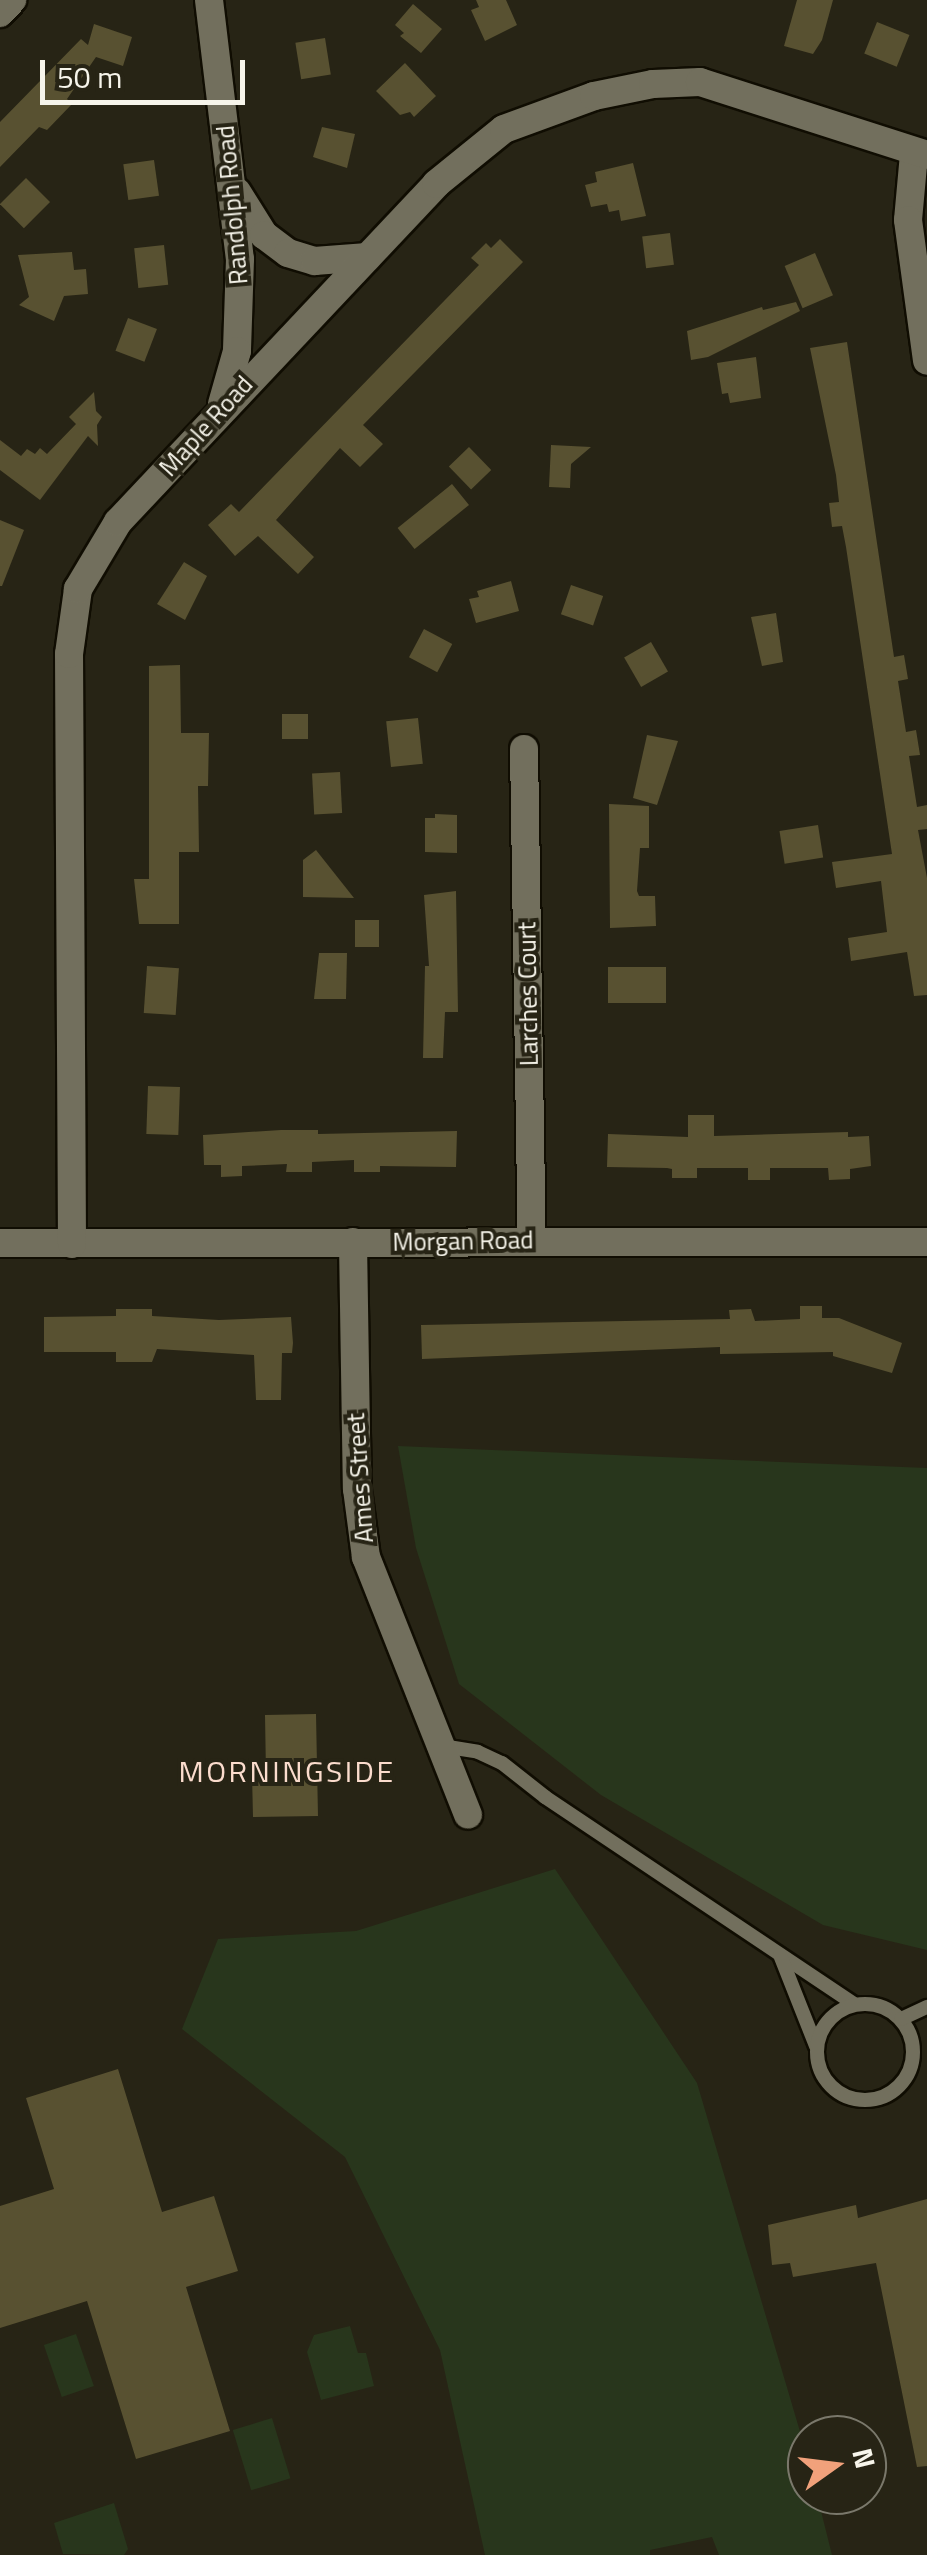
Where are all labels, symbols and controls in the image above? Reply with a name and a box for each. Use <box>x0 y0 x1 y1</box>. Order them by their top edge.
scale bar <box>45 40 250 102</box>
text: 50 m <box>57 54 122 100</box>
street label: Randolph Road <box>210 124 254 286</box>
street label: Maple Road <box>153 370 259 482</box>
street label: Larches Court <box>512 922 544 1066</box>
street label: Morgan Road <box>392 1225 534 1257</box>
street label: Ames Street <box>341 1412 379 1544</box>
district label: MORNINGSIDE <box>179 1753 395 1789</box>
north arrow <box>787 2415 887 2515</box>
text: N <box>841 2443 888 2473</box>

